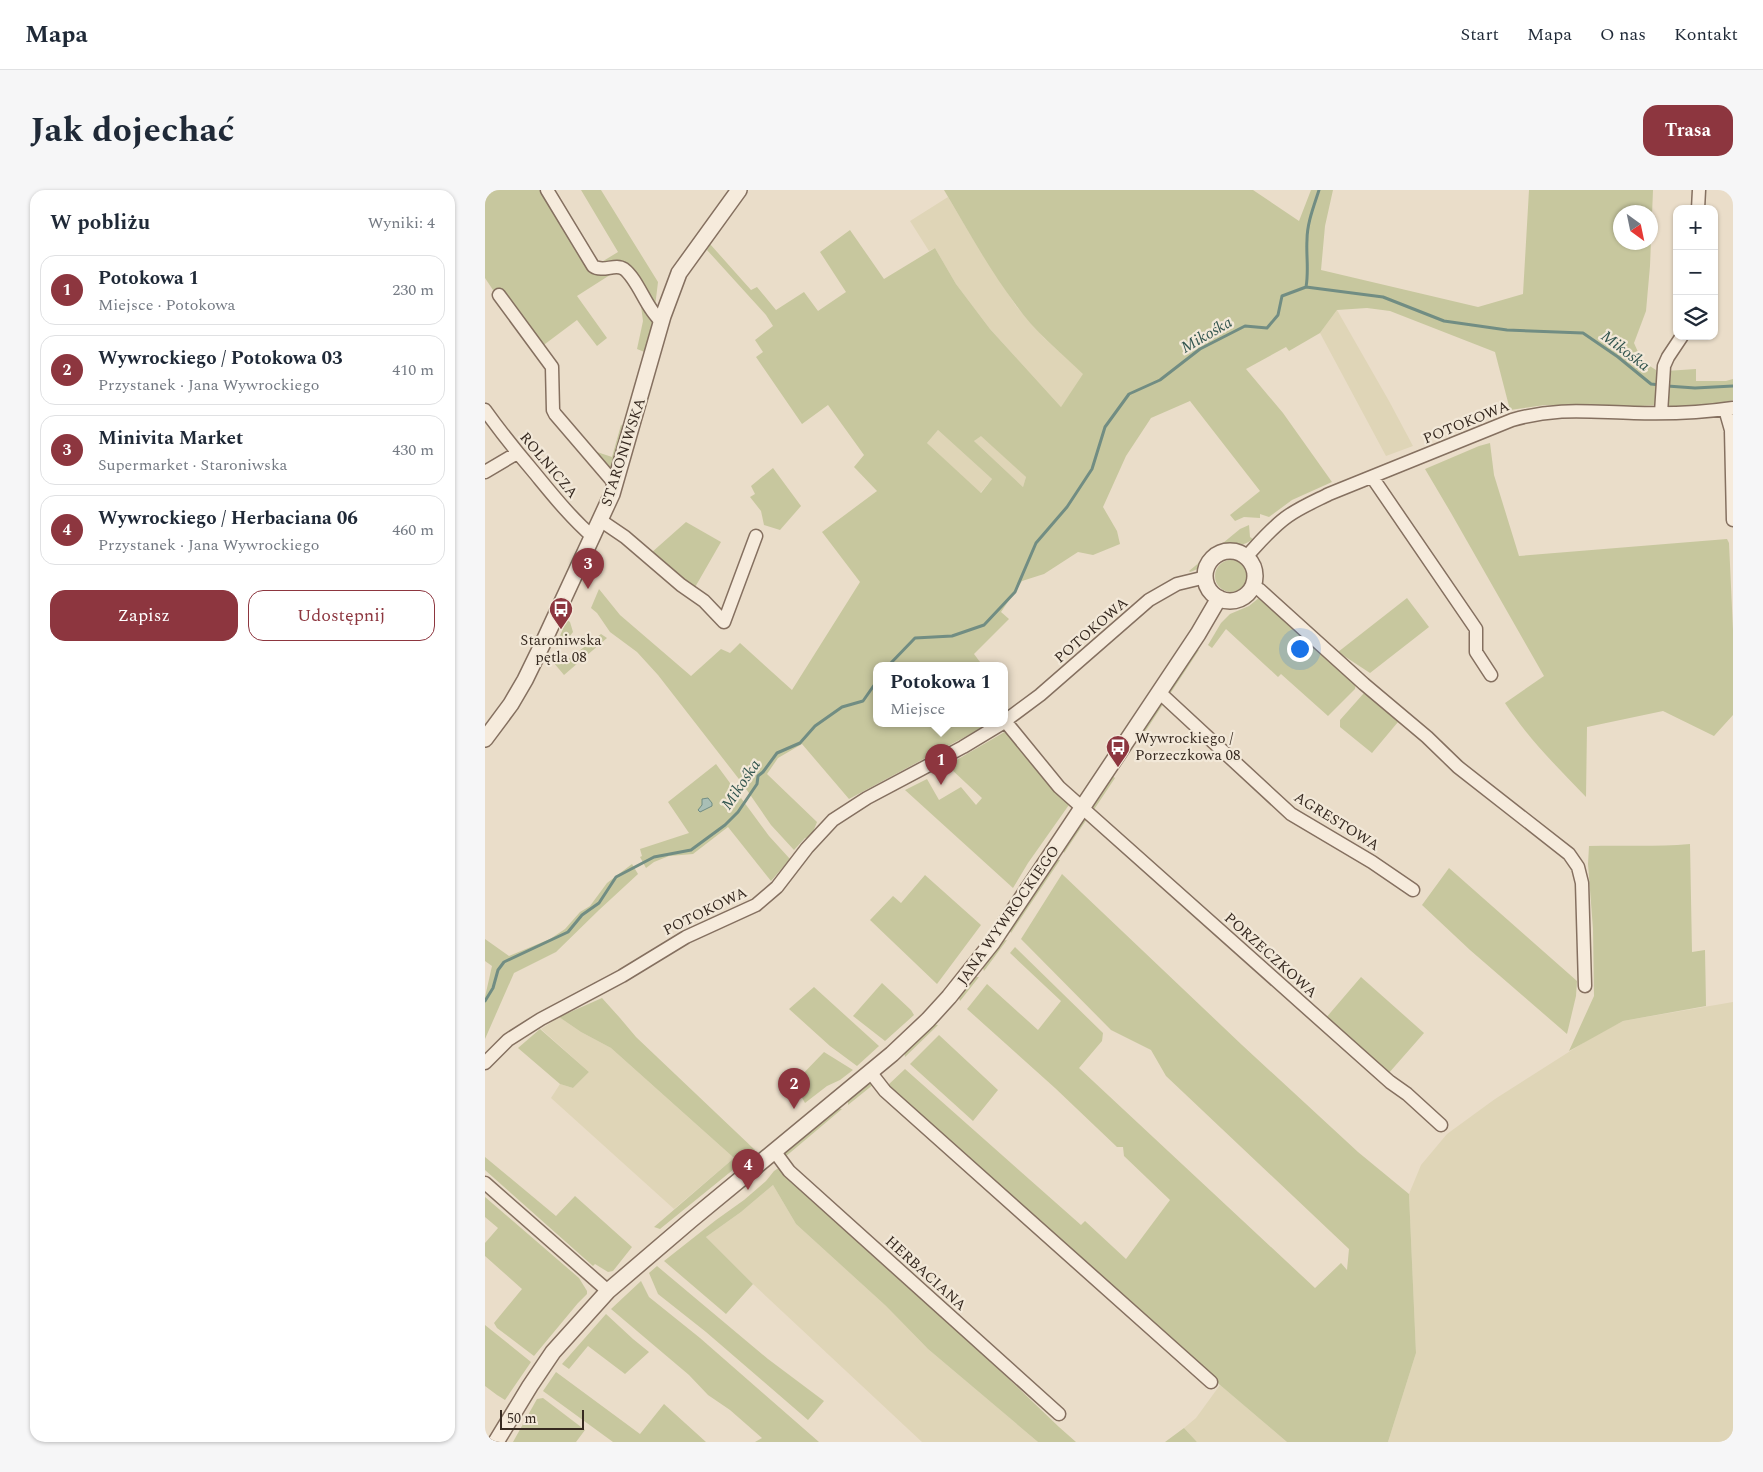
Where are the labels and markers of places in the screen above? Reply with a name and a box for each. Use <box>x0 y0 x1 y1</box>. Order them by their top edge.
pin: 3 <box>572 548 604 589</box>
bus stop icon: Staroniwska pętla 08 <box>548 596 574 630</box>
place label: Staroniwska pętla 08 <box>520 629 602 669</box>
place label: Wywrockiego / Porzeczkowa 08 <box>1135 727 1240 767</box>
bus stop icon: Wywrockiego / Porzeczkowa 08 <box>1105 734 1131 768</box>
pin: 1 <box>925 744 957 785</box>
pin: 2 <box>778 1068 810 1109</box>
pin: 4 <box>732 1149 764 1190</box>

